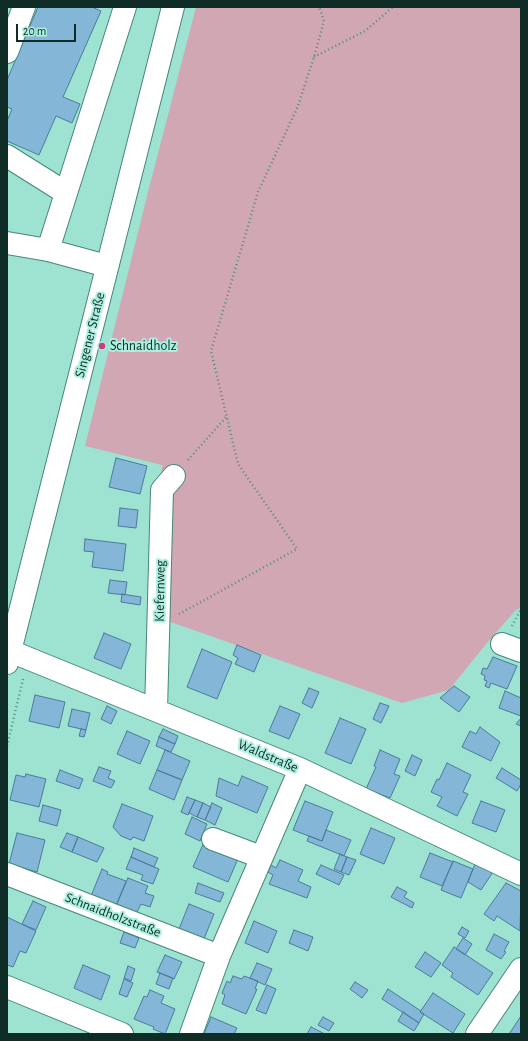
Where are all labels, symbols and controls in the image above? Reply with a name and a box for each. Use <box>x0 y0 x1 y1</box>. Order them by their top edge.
scale bar <box>18 16 78 42</box>
text: 20 m <box>23 25 46 37</box>
street label: Singener Straße <box>71 291 109 379</box>
place label: Schnaidholz <box>110 338 177 354</box>
marker: Schnaidholz <box>97 341 107 351</box>
street label: Kiefernweg <box>151 560 169 622</box>
street label: Waldstraße <box>235 736 301 776</box>
street label: Schnaidholzstraße <box>63 889 163 941</box>

